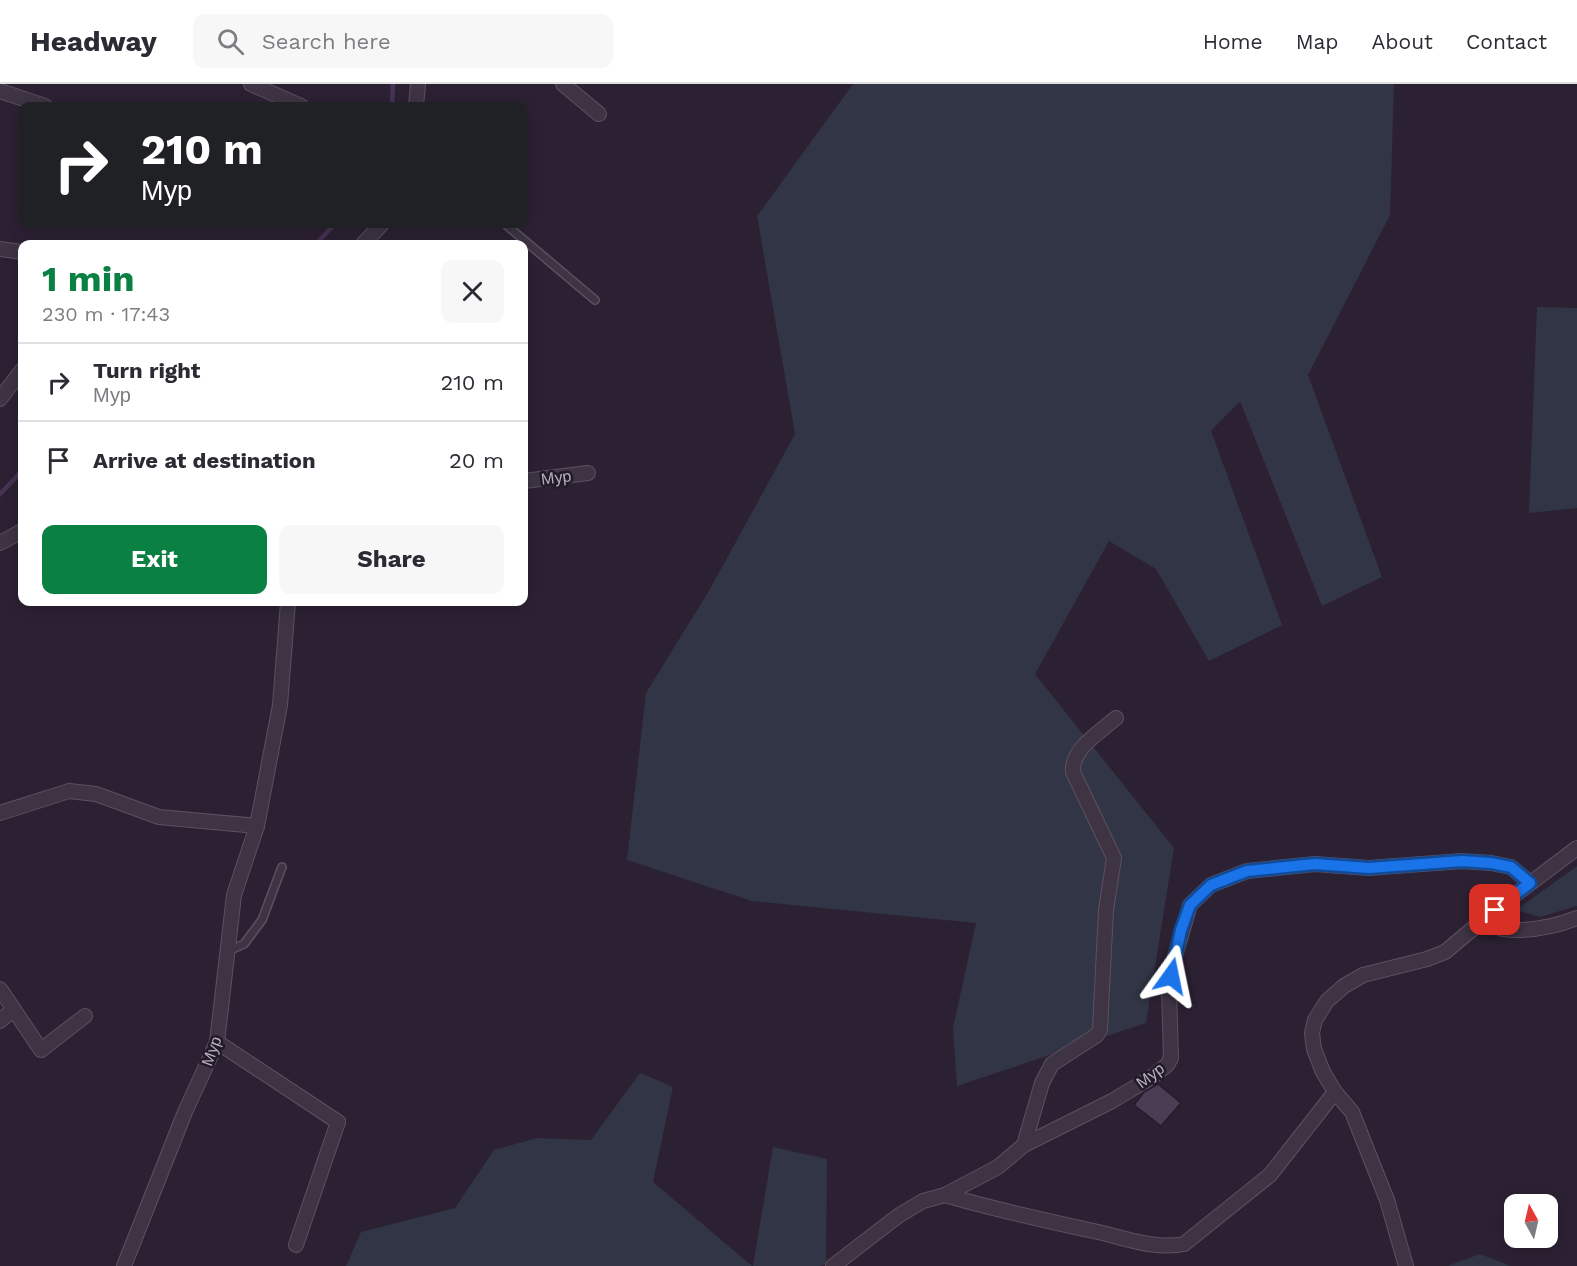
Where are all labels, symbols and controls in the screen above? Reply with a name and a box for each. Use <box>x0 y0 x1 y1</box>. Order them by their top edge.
search box <box>193 14 613 68</box>
text: Headway <box>30 25 157 58</box>
icon: search <box>214 25 247 58</box>
text: Search here <box>262 29 391 54</box>
text: Home <box>1203 29 1263 54</box>
text: Map <box>1296 29 1339 54</box>
text: About <box>1372 29 1433 54</box>
text: Contact <box>1466 29 1547 54</box>
text: 210 m <box>141 125 263 174</box>
icon: right <box>42 126 120 204</box>
text: Мур <box>141 175 192 207</box>
text: 1 min <box>42 258 134 300</box>
button: close <box>441 260 504 323</box>
text: 230 m · 17:43 <box>42 302 170 326</box>
text: Turn right <box>93 358 200 383</box>
icon: right <box>42 366 75 399</box>
text: 210 m <box>440 370 504 395</box>
text: Мур <box>93 383 131 407</box>
icon: arrive <box>42 444 75 477</box>
text: Arrive at destination <box>93 448 316 473</box>
text: 20 m <box>449 448 504 473</box>
street label: Мур <box>540 466 572 489</box>
button: Exit <box>42 525 267 594</box>
button: Share <box>279 525 504 594</box>
pin <box>1469 884 1520 935</box>
icon: arrive <box>1478 893 1511 926</box>
position arrow <box>1139 944 1203 1008</box>
street label: Мур <box>197 1034 226 1069</box>
street label: Мур <box>1133 1059 1168 1092</box>
north arrow <box>1504 1194 1558 1248</box>
map controls <box>1504 1194 1558 1248</box>

